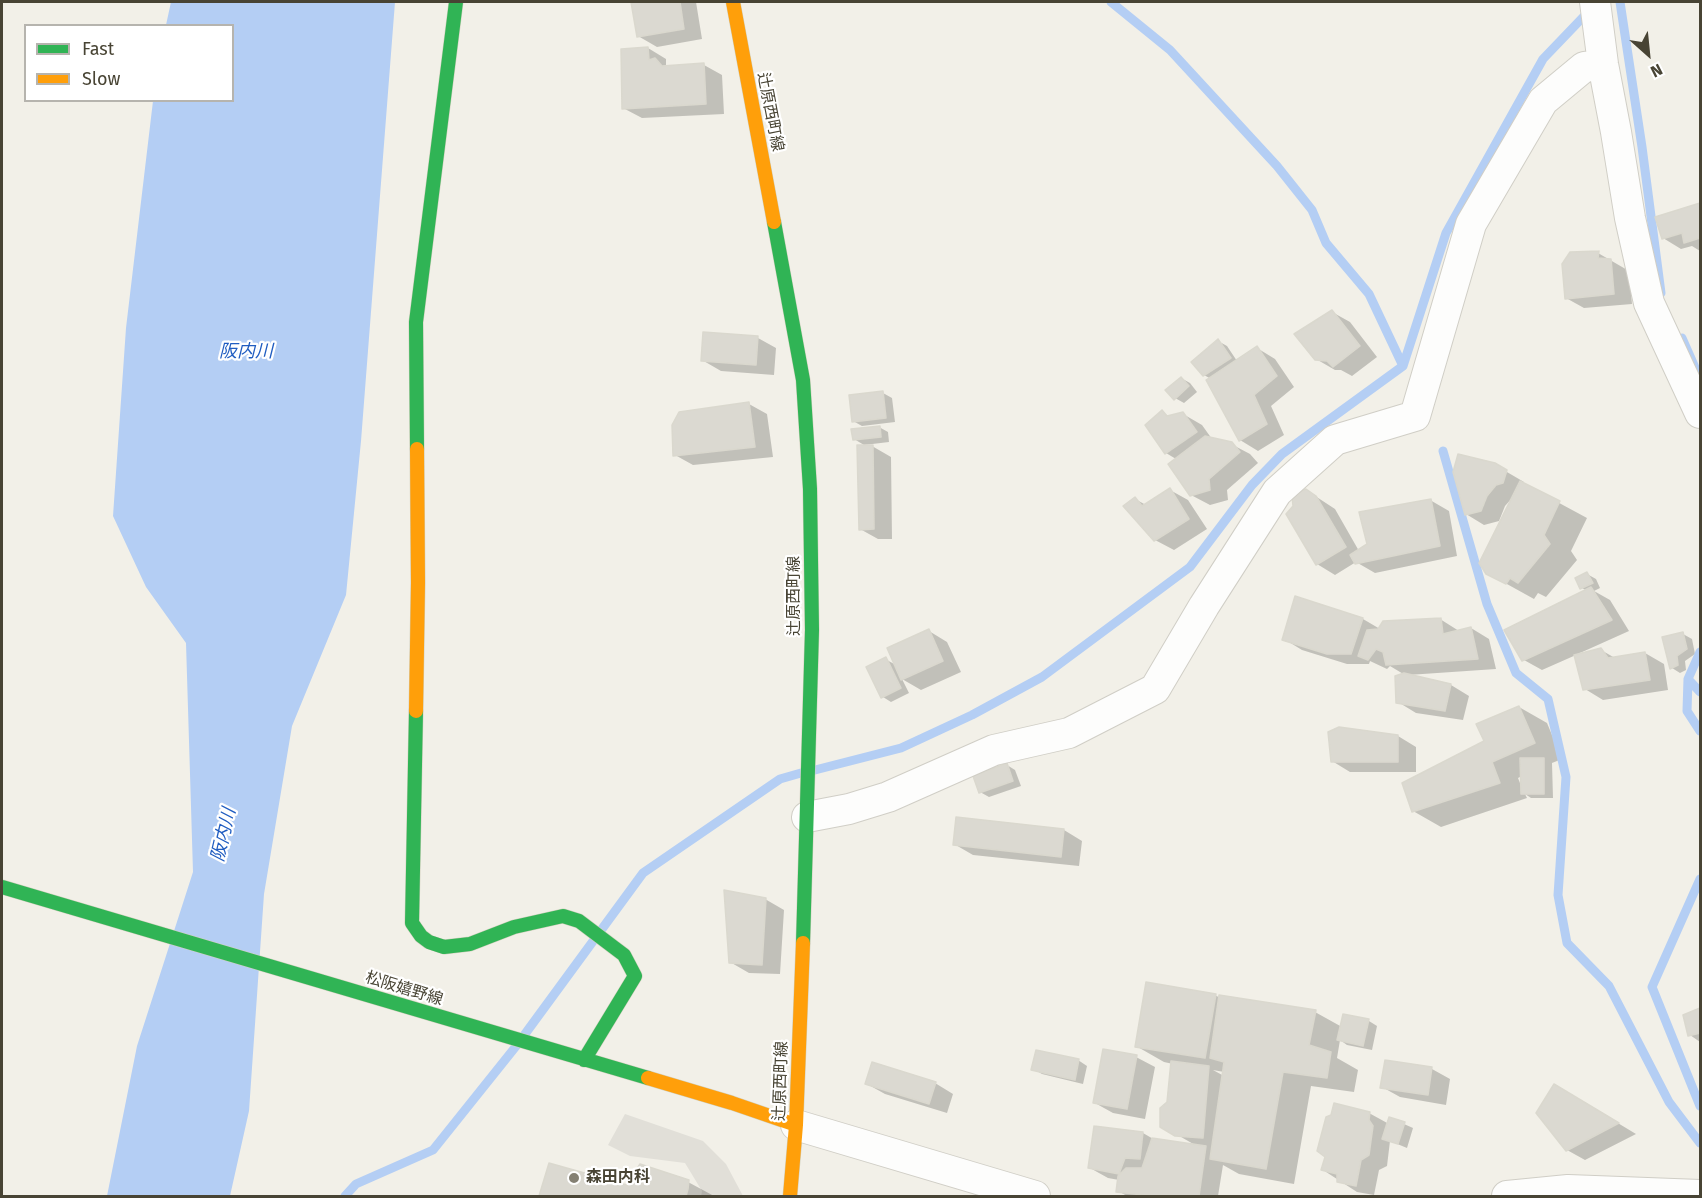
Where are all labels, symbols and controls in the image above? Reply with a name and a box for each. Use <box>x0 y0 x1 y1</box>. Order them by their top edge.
legend <box>24 24 234 102</box>
north arrow <box>1618 24 1678 84</box>
text: Fast <box>82 38 114 60</box>
text: N <box>1647 60 1665 81</box>
text: Slow <box>82 68 120 90</box>
street label: 辻原西町線 <box>753 71 787 153</box>
water label: 阪内川 <box>219 341 273 363</box>
street label: 辻原西町線 <box>785 556 805 636</box>
water label: 阪内川 <box>207 806 241 864</box>
street label: 松阪嬉野線 <box>363 968 445 1010</box>
street label: 辻原西町線 <box>770 1041 792 1121</box>
place label: 森田内科 <box>586 1168 650 1188</box>
marker: 森田内科 <box>567 1171 581 1185</box>

